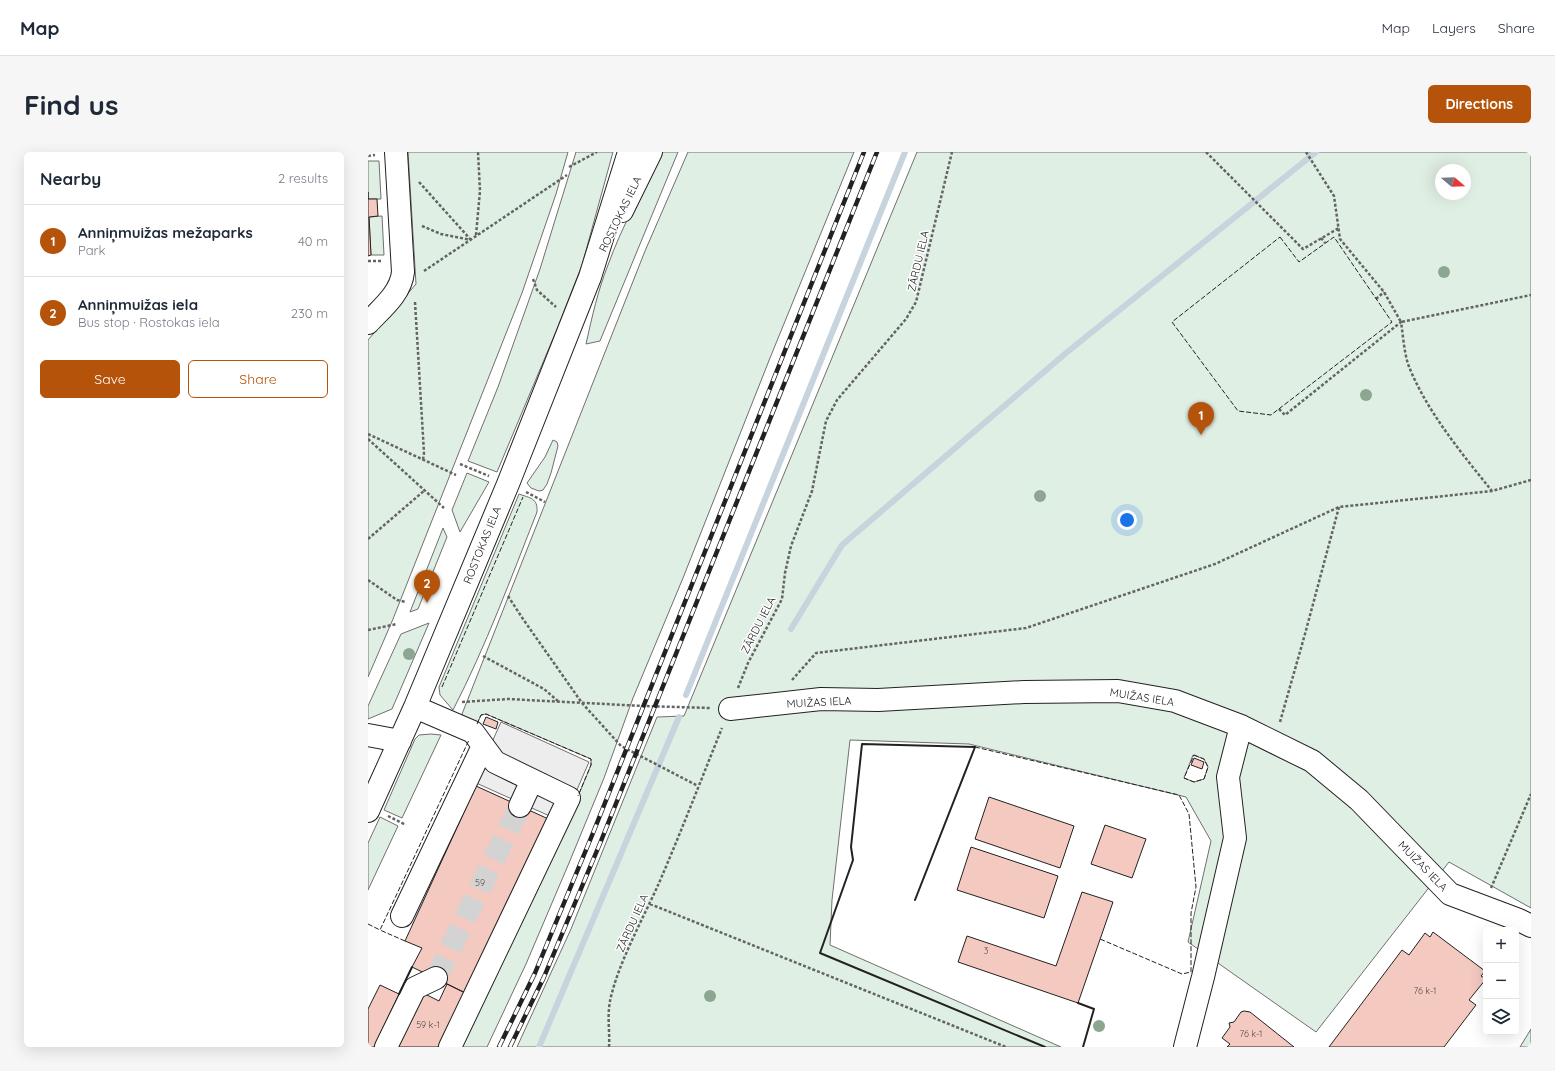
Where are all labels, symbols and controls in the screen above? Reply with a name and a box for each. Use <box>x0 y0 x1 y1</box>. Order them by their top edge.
text: Map <box>20 16 59 40</box>
text: Map <box>1381 19 1410 37</box>
text: Layers <box>1432 19 1476 37</box>
text: Share <box>1498 19 1535 37</box>
button: Directions <box>1428 85 1531 123</box>
text: Find us <box>24 87 118 122</box>
north arrow <box>1435 164 1471 200</box>
text: Nearby <box>40 168 101 189</box>
text: 2 results <box>278 170 328 186</box>
street label: ROSTOKAS IELA <box>596 174 644 254</box>
text: Anniņmuižas mežaparks <box>78 223 253 242</box>
street label: ZĀRDU IELA <box>904 229 932 293</box>
text: 1 <box>50 233 56 249</box>
text: 40 m <box>298 233 328 249</box>
text: Park <box>78 242 106 258</box>
text: Anniņmuižas iela <box>78 295 198 314</box>
text: 2 <box>49 305 57 321</box>
text: 230 m <box>291 305 328 321</box>
text: Bus stop · Rostokas iela <box>78 314 220 330</box>
button: Save <box>40 360 180 398</box>
button: Share <box>188 360 328 398</box>
pin: 1 <box>1188 402 1214 435</box>
street label: ROSTOKAS IELA <box>460 504 504 586</box>
your location <box>1117 510 1137 530</box>
pin: 2 <box>414 570 440 603</box>
street label: ZĀRDU IELA <box>738 594 778 656</box>
street label: MUIŽAS IELA <box>1109 685 1175 709</box>
street label: MUIŽAS IELA <box>786 693 852 711</box>
street label: MUIŽAS IELA <box>1395 838 1451 894</box>
house number: 59 <box>475 877 485 888</box>
street label: ZĀRDU IELA <box>613 892 651 954</box>
map controls <box>1483 927 1519 1035</box>
button: + <box>1483 927 1519 963</box>
house number: 3 <box>984 945 989 956</box>
button: − <box>1483 963 1519 999</box>
house number: 76 k-1 <box>1414 985 1436 996</box>
button: layers <box>1483 999 1519 1035</box>
house number: 59 k-1 <box>416 1019 440 1030</box>
house number: 76 k-1 <box>1240 1028 1262 1039</box>

